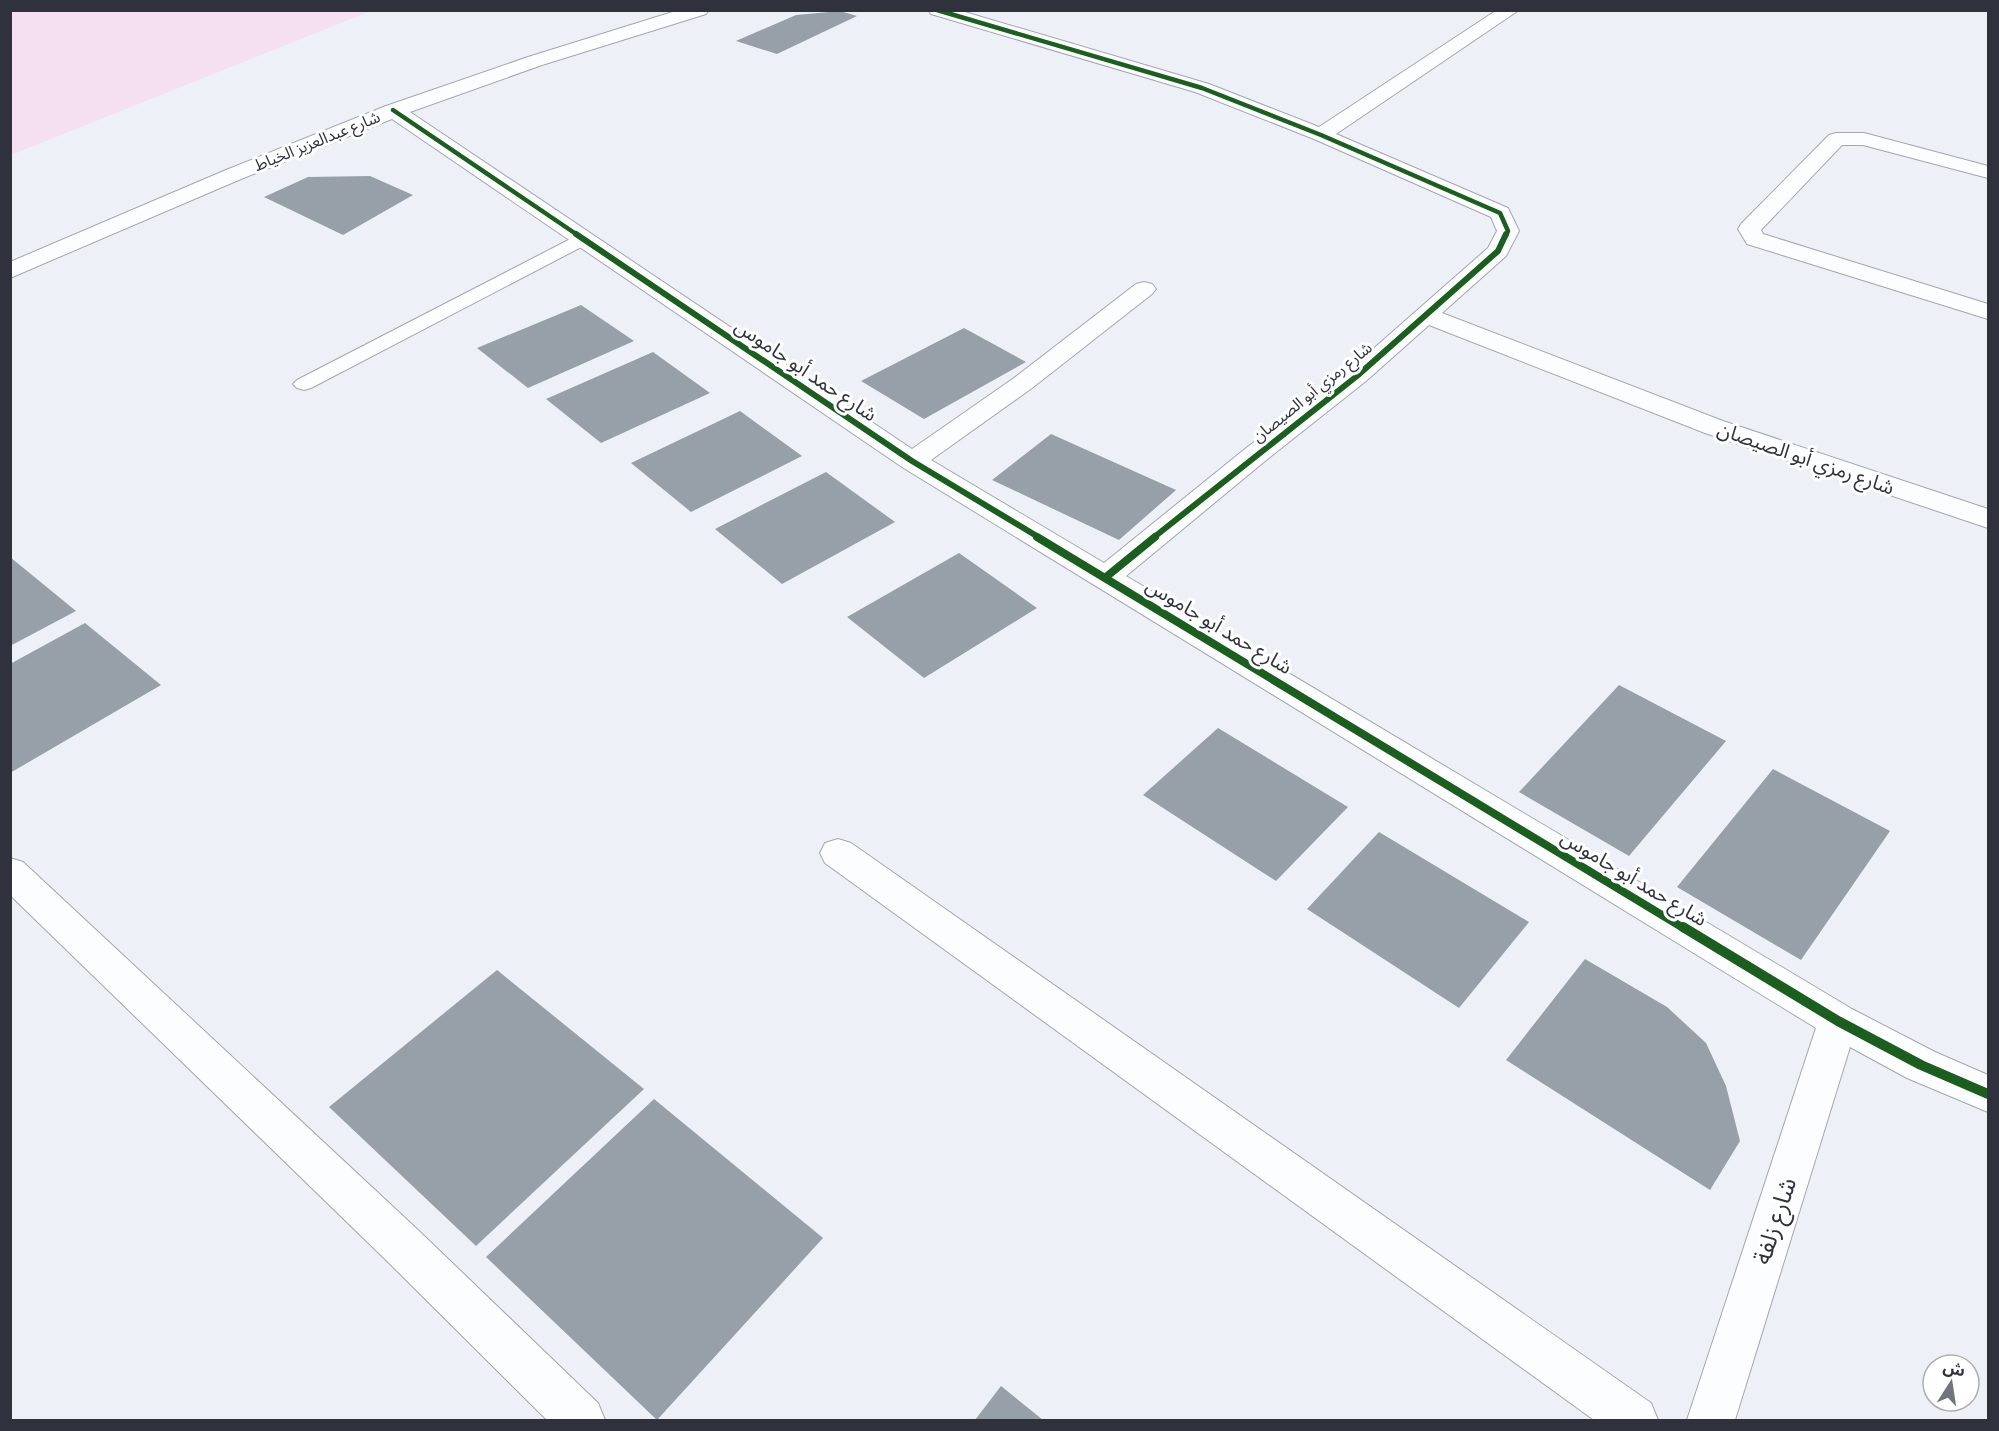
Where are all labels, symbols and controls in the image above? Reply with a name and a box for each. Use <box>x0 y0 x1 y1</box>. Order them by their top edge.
street label: شارع عبدالعزيز الخياط <box>251 107 384 178</box>
street label: شارع حمد أبو جاموس <box>729 314 882 429</box>
street label: شارع رمزي أبو الصيصان <box>1248 338 1378 448</box>
street label: شارع رمزي أبو الصيصان <box>1713 416 1898 503</box>
street label: شارع حمد أبو جاموس <box>1140 573 1296 682</box>
street label: شارع حمد أبو جاموس <box>1555 825 1711 934</box>
street label: شارع زلفة <box>1748 1174 1805 1269</box>
north arrow <box>1921 1353 1981 1413</box>
text: ش <box>1941 1357 1967 1380</box>

